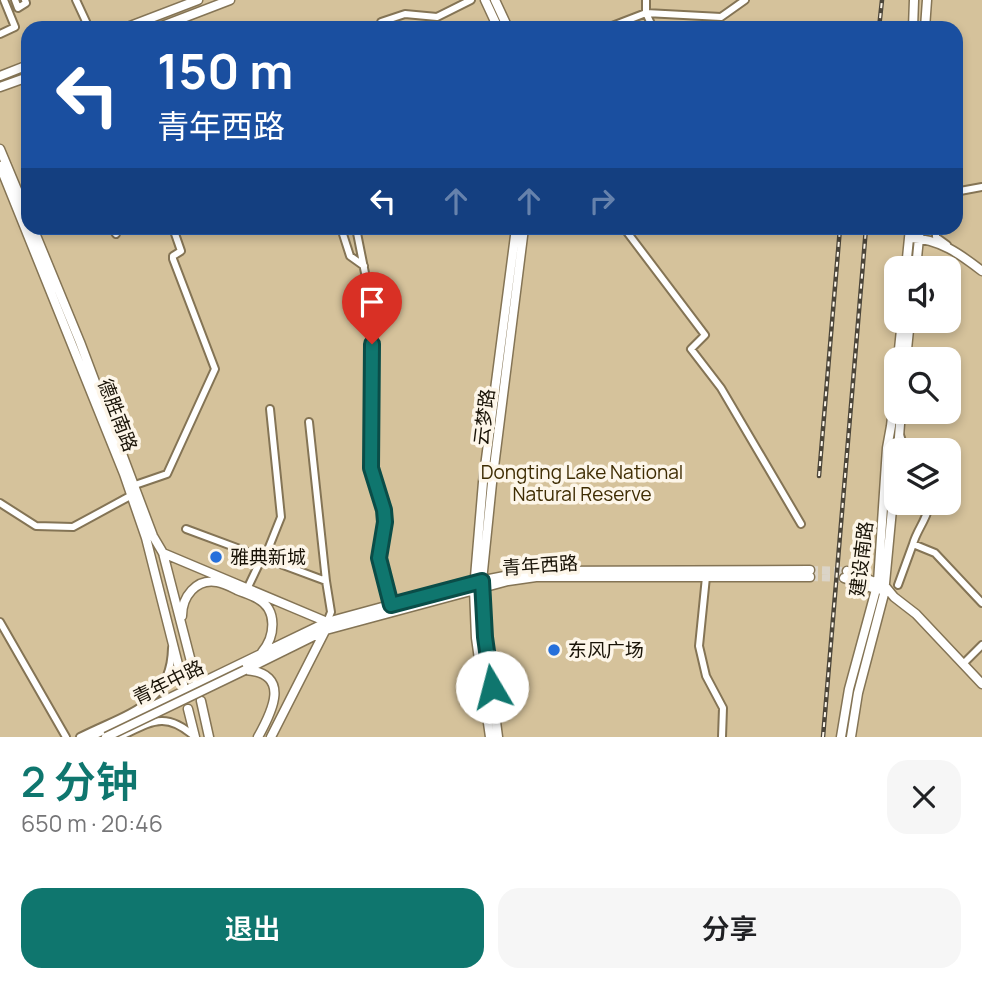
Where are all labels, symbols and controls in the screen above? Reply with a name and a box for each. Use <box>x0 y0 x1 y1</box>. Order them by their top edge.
text: 150 m <box>157 37 293 104</box>
icon: left <box>42 49 133 140</box>
text: 青年西路 <box>157 104 285 148</box>
icon: left <box>364 182 402 220</box>
icon: ahead <box>437 182 475 220</box>
icon: ahead <box>510 182 548 220</box>
icon: right <box>583 182 621 220</box>
map controls <box>884 256 961 515</box>
button: sound <box>884 256 961 333</box>
pin <box>342 272 402 344</box>
icon: arrive <box>353 283 391 321</box>
button: search <box>884 347 961 424</box>
street label: 德胜南路 <box>92 375 144 455</box>
street label: 云梦路 <box>468 387 500 447</box>
button: layers <box>884 438 961 515</box>
park label: Dongting Lake National Natural Reserve <box>481 459 683 507</box>
street label: 建设南路 <box>843 520 879 598</box>
place label: 雅典新城 <box>230 544 306 570</box>
marker: 雅典新城 <box>208 549 224 565</box>
street label: 青年西路 <box>501 549 579 581</box>
place label: 东风广场 <box>568 637 644 663</box>
marker: 东风广场 <box>546 642 562 658</box>
position arrow <box>455 650 529 724</box>
street label: 青年中路 <box>128 654 208 710</box>
text: 2 分钟 <box>21 752 138 810</box>
button: close <box>887 760 961 834</box>
text: 650 m · 20:46 <box>21 807 163 839</box>
button: 退出 <box>21 888 484 968</box>
button: 分享 <box>498 888 961 968</box>

